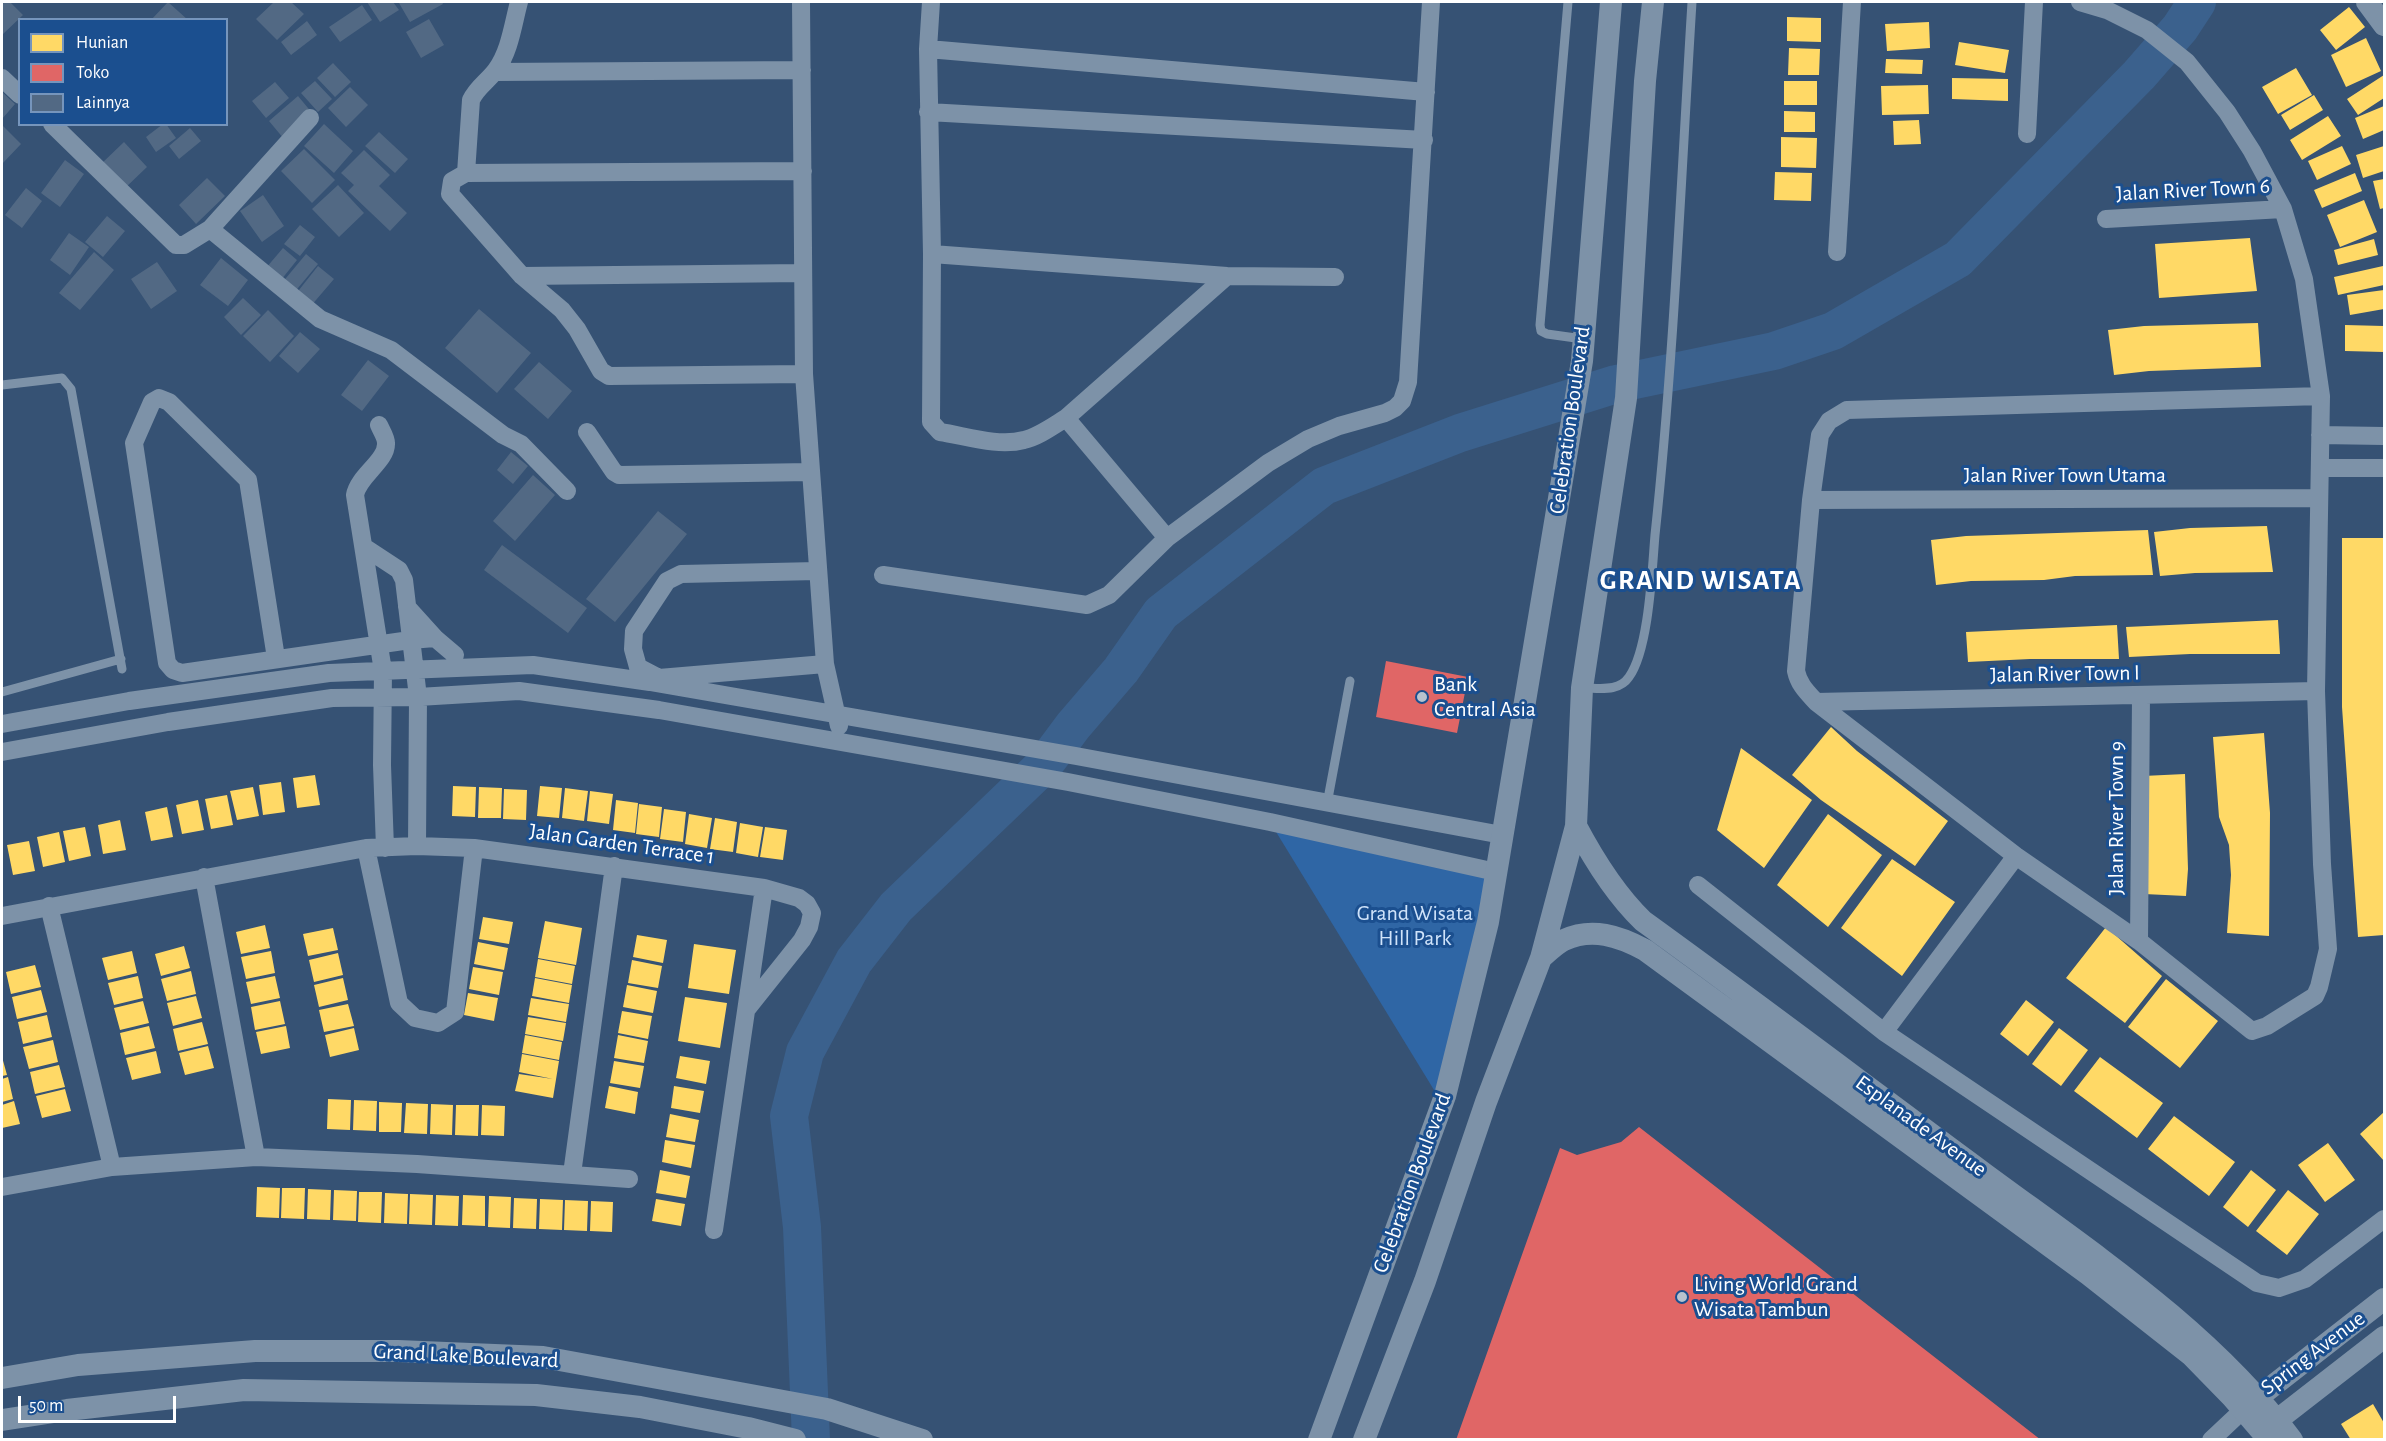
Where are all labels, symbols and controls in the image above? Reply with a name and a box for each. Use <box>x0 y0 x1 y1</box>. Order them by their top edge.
legend <box>18 18 228 126</box>
text: Hunian <box>76 34 128 52</box>
text: Toko <box>76 64 109 82</box>
text: Lainnya <box>76 94 130 112</box>
street label: Jalan River Town 6 <box>2115 173 2271 207</box>
street label: Celebration Boulevard <box>1544 324 1596 516</box>
street label: Jalan River Town Utama <box>1964 462 2166 488</box>
district label: GRAND WISATA <box>1600 564 1802 598</box>
street label: Jalan River Town I <box>1990 659 2140 689</box>
place label: Bank Central Asia <box>1434 671 1536 722</box>
marker: Bank Central Asia <box>1415 690 1429 704</box>
street label: Jalan River Town 9 <box>2103 741 2129 895</box>
street label: Jalan Garden Terrace 1 <box>528 818 716 870</box>
park label: Grand Wisata Hill Park <box>1357 900 1473 951</box>
street label: Esplanade Avenue <box>1850 1069 1992 1183</box>
street label: Celebration Boulevard <box>1367 1090 1457 1276</box>
place label: Living World Grand Wisata Tambun <box>1694 1271 1858 1322</box>
marker: Living World Grand Wisata Tambun <box>1675 1290 1689 1304</box>
street label: Spring Avenue <box>2256 1305 2370 1401</box>
street label: Grand Lake Boulevard <box>373 1338 559 1374</box>
scale bar <box>21 1384 178 1422</box>
text: 50 m <box>29 1397 63 1415</box>

